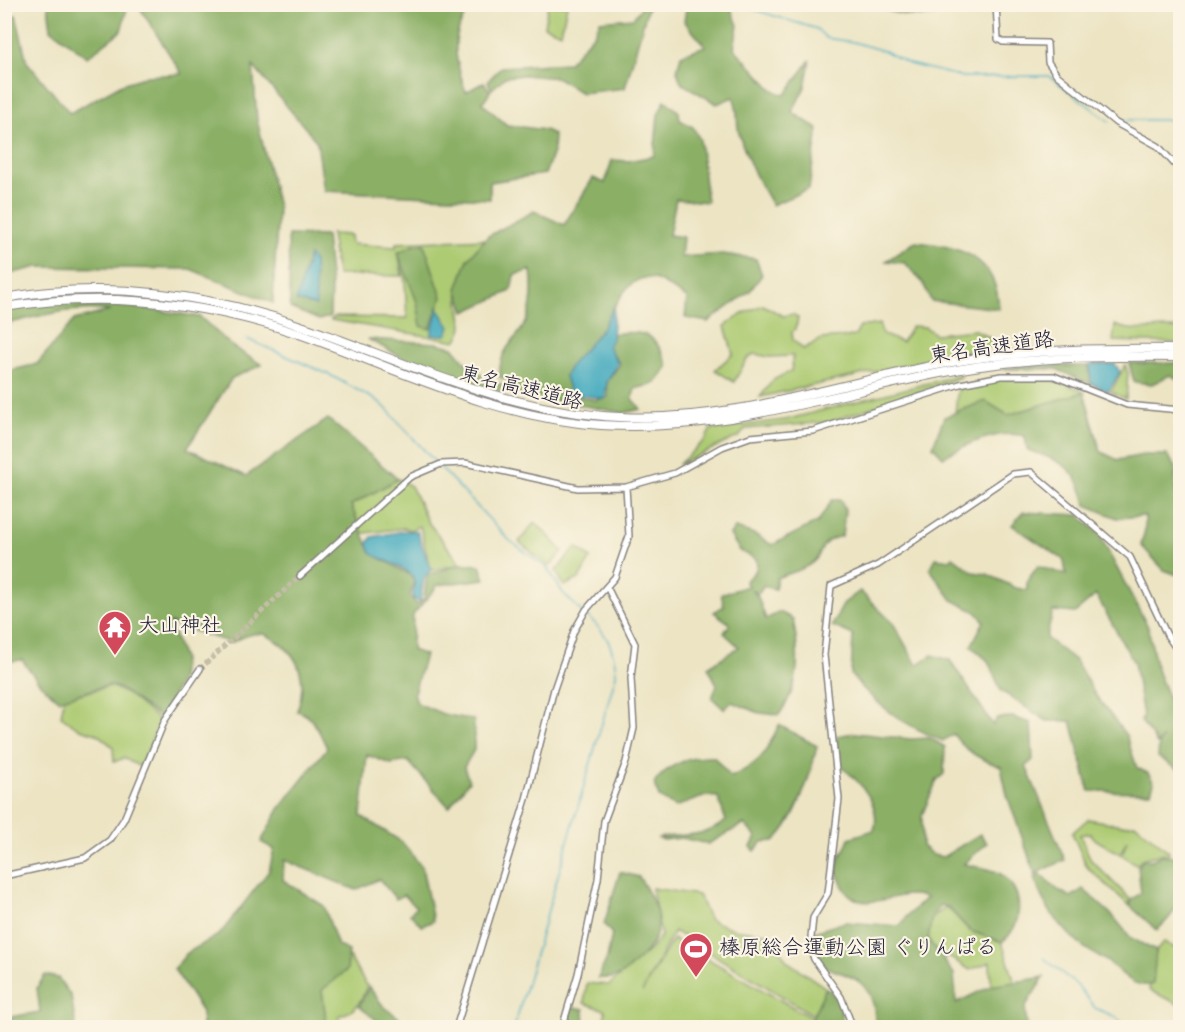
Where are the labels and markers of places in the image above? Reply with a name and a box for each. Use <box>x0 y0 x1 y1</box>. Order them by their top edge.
temple icon: 大山神社 <box>97 609 133 656</box>
place label: 大山神社 <box>138 612 222 642</box>
sports icon: 榛原総合運動公園 ぐりんぱる <box>678 931 714 978</box>
place label: 榛原総合運動公園 ぐりんぱる <box>719 934 997 964</box>

